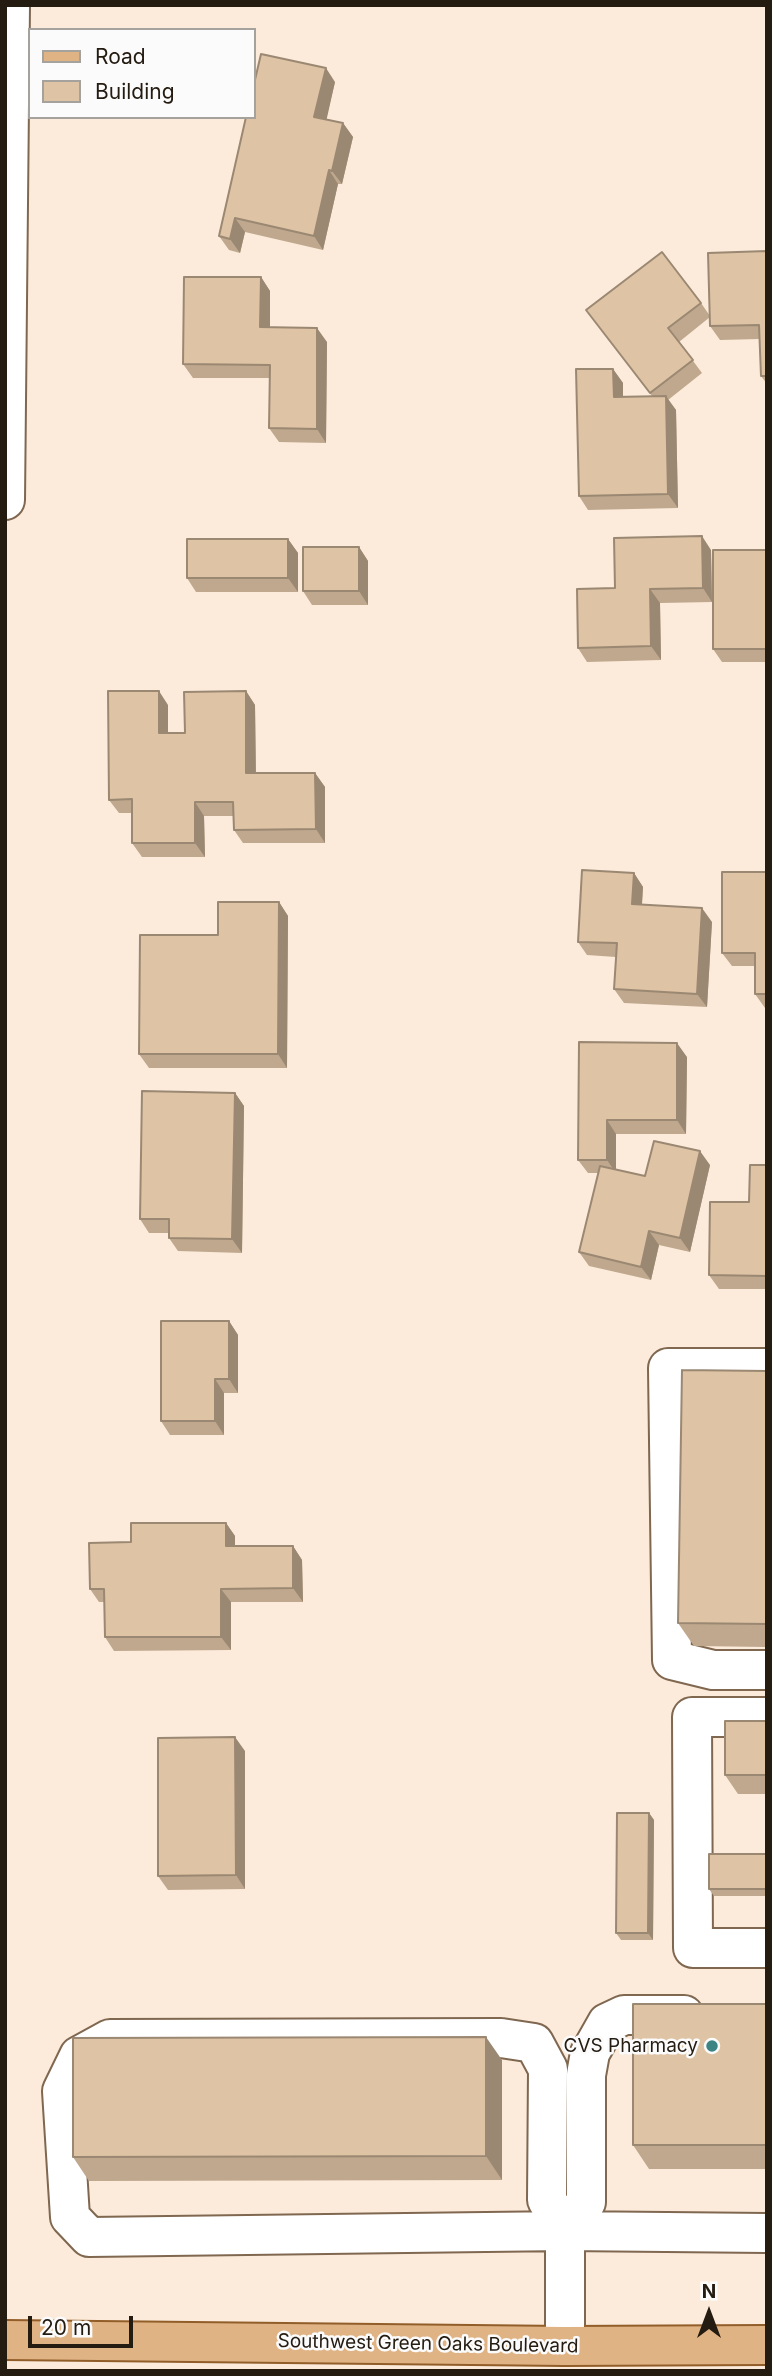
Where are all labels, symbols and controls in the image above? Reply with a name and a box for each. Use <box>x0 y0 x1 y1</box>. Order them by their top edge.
legend <box>28 28 256 119</box>
text: Road <box>95 44 146 69</box>
text: Building <box>95 79 175 104</box>
place label: CVS Pharmacy <box>564 2035 698 2057</box>
marker: CVS Pharmacy <box>704 2038 720 2054</box>
north arrow <box>674 2278 744 2348</box>
text: N <box>702 2280 716 2303</box>
scale bar <box>32 2302 136 2346</box>
text: 20 m <box>41 2315 91 2340</box>
street label: Southwest Green Oaks Boulevard <box>277 2330 579 2358</box>

